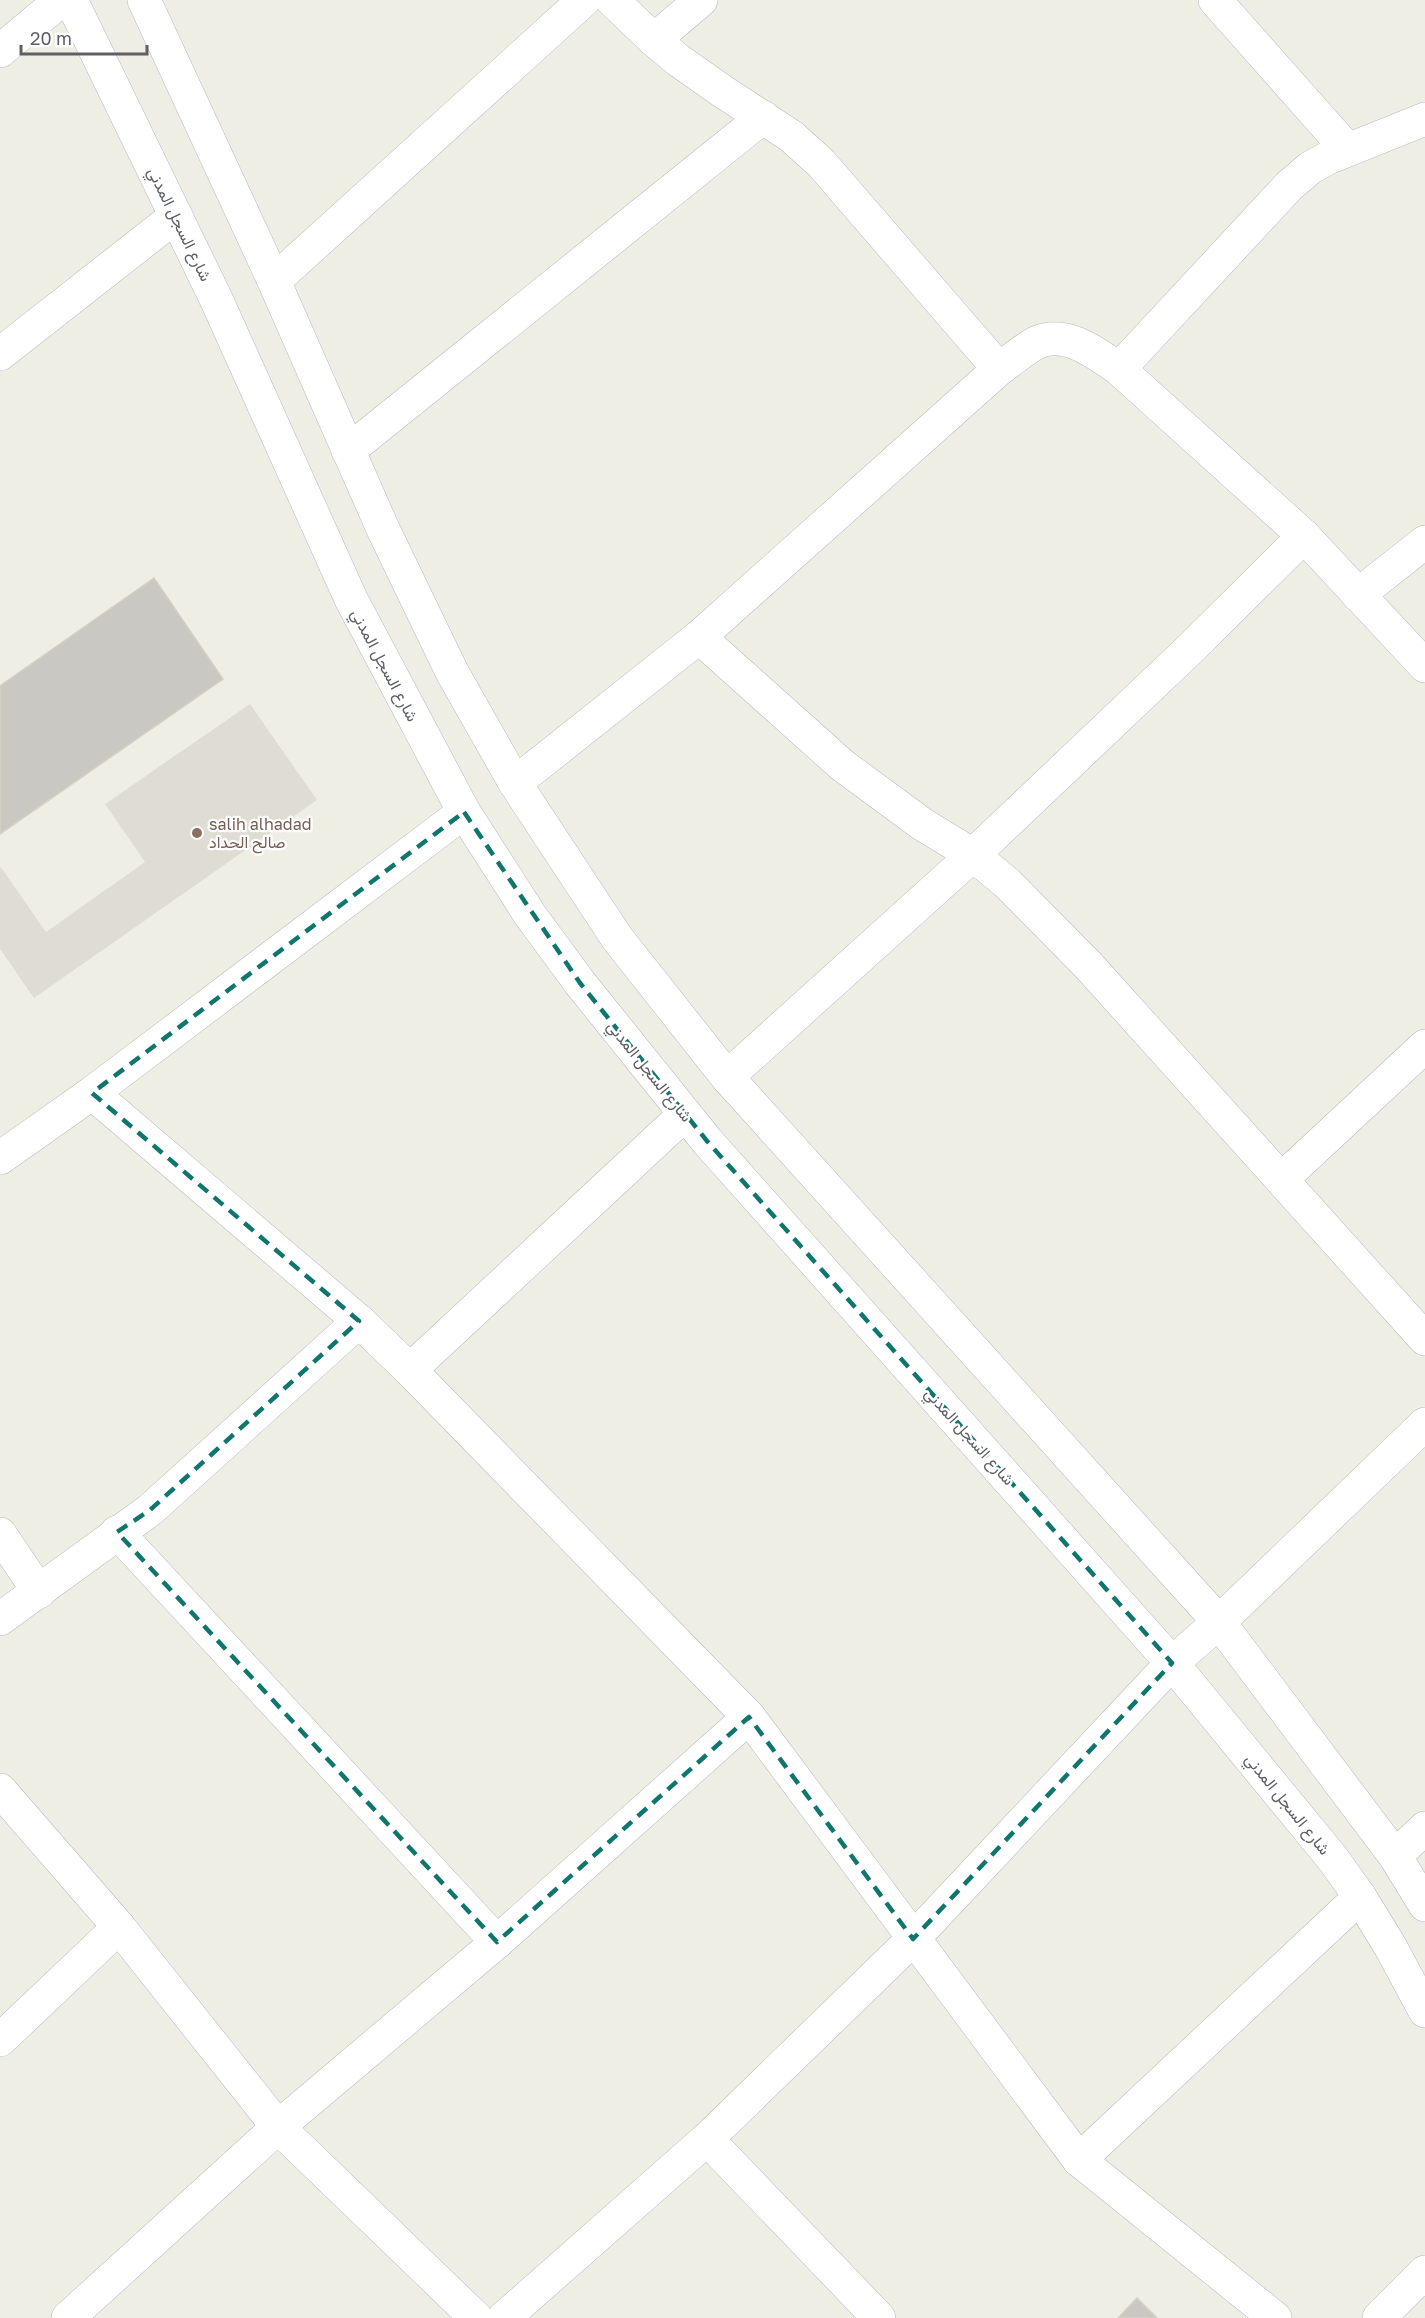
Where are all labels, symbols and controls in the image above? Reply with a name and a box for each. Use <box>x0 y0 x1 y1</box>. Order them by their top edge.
scale bar <box>21 18 147 56</box>
text: 20 m <box>30 27 72 49</box>
street label: شارع السجل المدني <box>140 164 216 286</box>
street label: شارع السجل المدني <box>343 605 423 727</box>
place label: salih alhadad صالح الحداد <box>209 814 312 854</box>
marker: salih alhadad صالح الحداد <box>190 826 204 840</box>
street label: شارع السجل المدني <box>600 1016 697 1128</box>
street label: شارع السجل المدني <box>918 1383 1019 1492</box>
street label: شارع السجل المدني <box>1238 1749 1335 1861</box>

